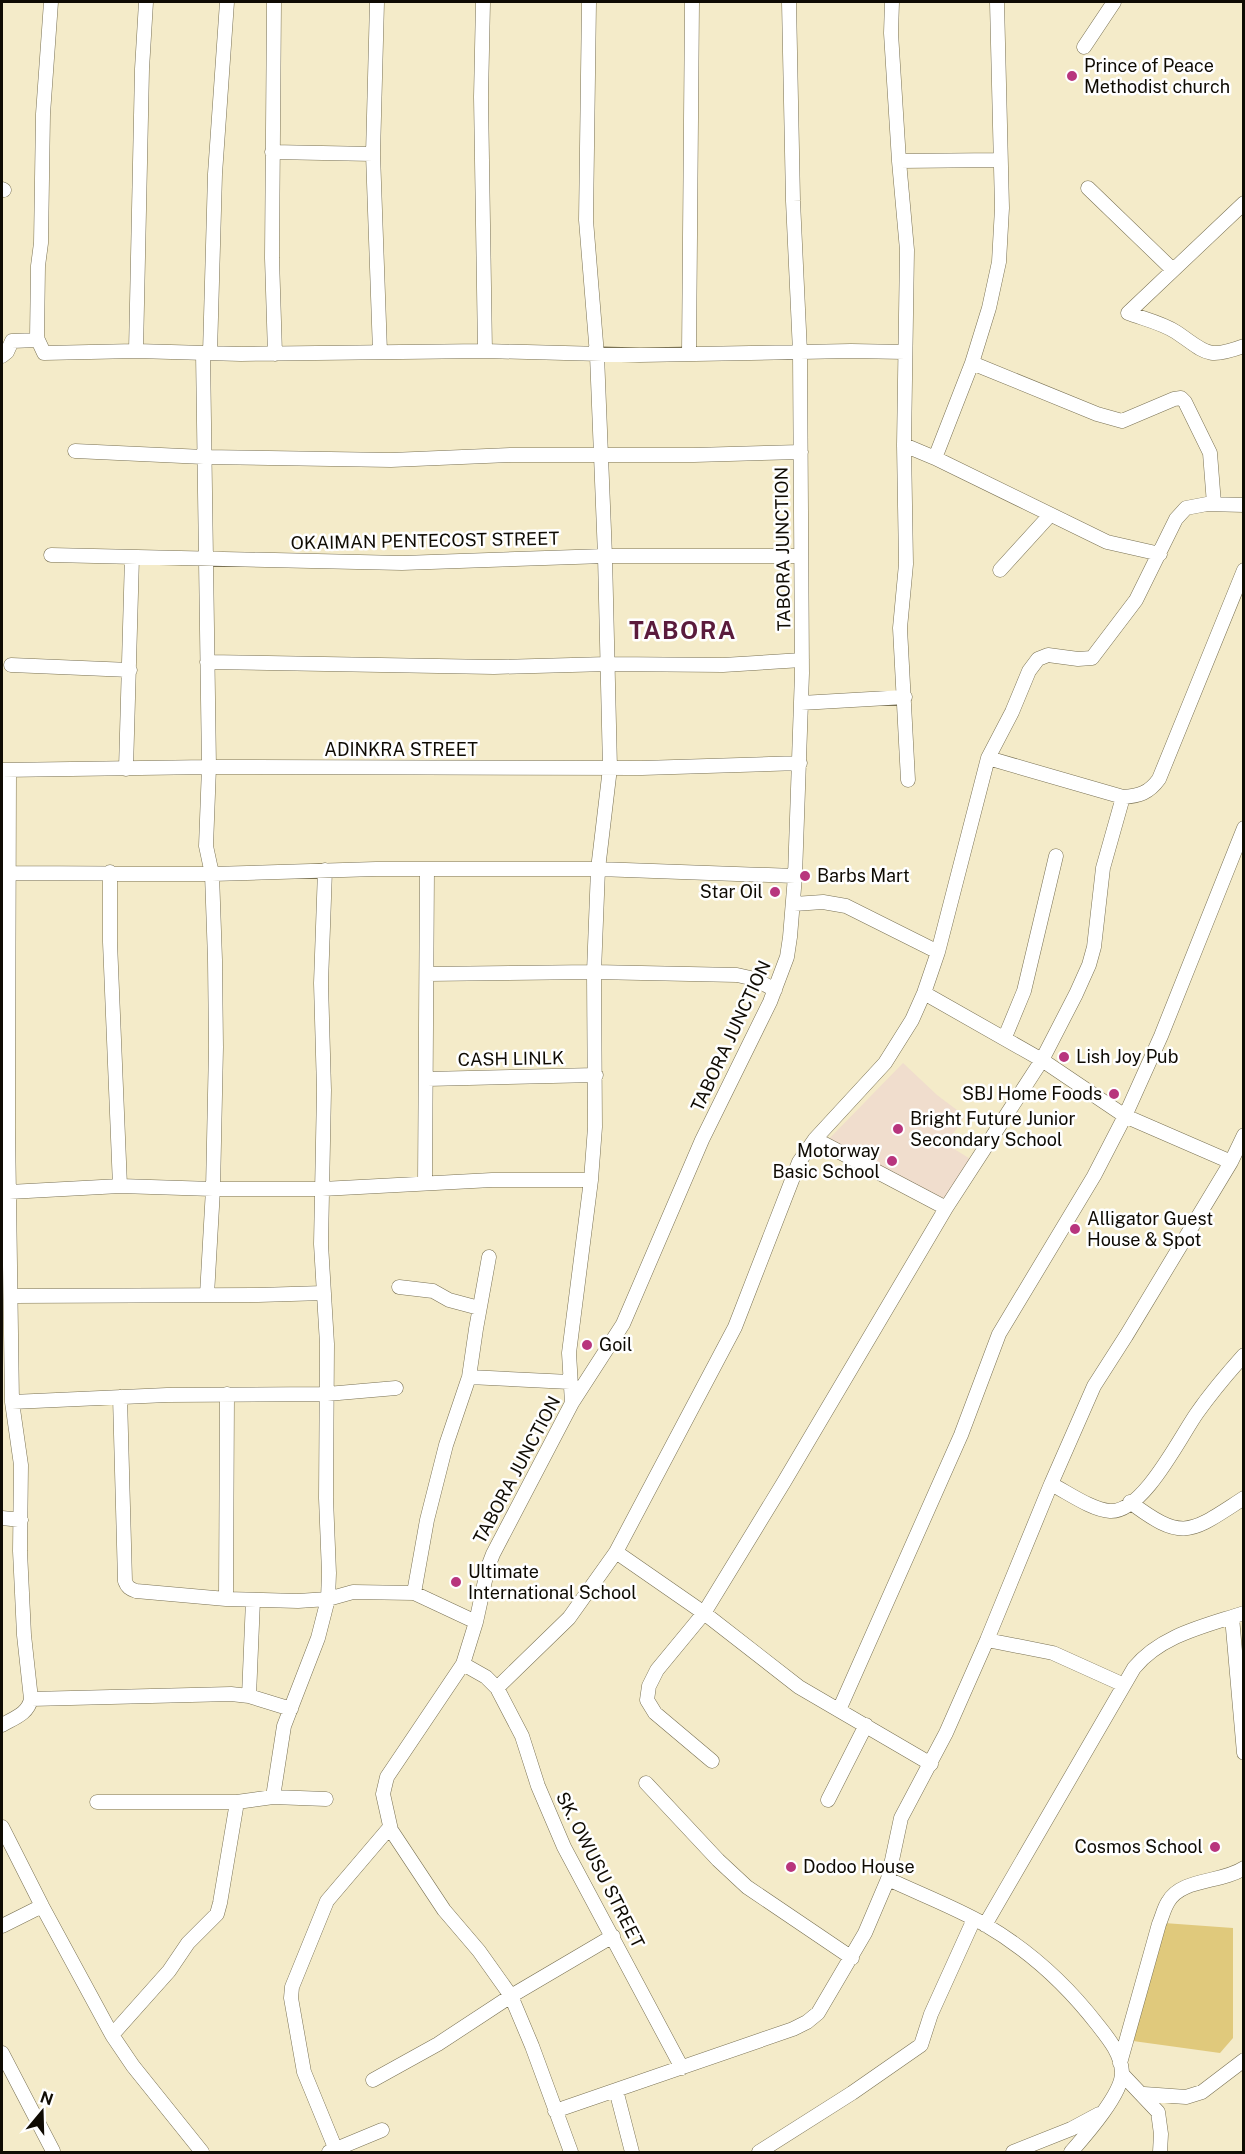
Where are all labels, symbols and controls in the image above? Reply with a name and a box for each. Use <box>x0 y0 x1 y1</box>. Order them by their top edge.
place label: Prince of Peace Methodist church <box>1084 55 1230 97</box>
marker: Prince of Peace Methodist church <box>1065 69 1079 83</box>
street label: TABORA JUNCTION <box>771 467 794 631</box>
street label: OKAIMAN PENTECOST STREET <box>290 528 560 553</box>
district label: TABORA <box>629 616 737 644</box>
street label: ADINKRA STREET <box>324 739 478 760</box>
place label: Barbs Mart <box>817 865 910 886</box>
marker: Barbs Mart <box>798 869 812 883</box>
place label: Star Oil <box>700 881 763 902</box>
marker: Star Oil <box>768 885 782 899</box>
street label: TABORA JUNCTION <box>686 957 775 1115</box>
place label: Lish Joy Pub <box>1076 1046 1178 1067</box>
street label: CASH LINLK <box>458 1047 564 1070</box>
marker: Lish Joy Pub <box>1057 1050 1071 1064</box>
place label: SBJ Home Foods <box>962 1083 1102 1104</box>
marker: SBJ Home Foods <box>1107 1087 1121 1101</box>
place label: Bright Future Junior Secondary School <box>910 1108 1076 1150</box>
marker: Bright Future Junior Secondary School <box>891 1122 905 1136</box>
place label: Motorway Basic School <box>773 1140 880 1182</box>
marker: Motorway Basic School <box>885 1154 899 1168</box>
place label: Alligator Guest House & Spot <box>1087 1208 1213 1250</box>
marker: Alligator Guest House & Spot <box>1068 1222 1082 1236</box>
place label: Goil <box>599 1334 632 1355</box>
marker: Goil <box>580 1338 594 1352</box>
street label: TABORA JUNCTION <box>469 1392 564 1547</box>
place label: Ultimate International School <box>468 1561 637 1603</box>
marker: Ultimate International School <box>449 1575 463 1589</box>
street label: SK. OWUSU STREET <box>552 1788 649 1952</box>
place label: Cosmos School <box>1074 1836 1203 1857</box>
marker: Cosmos School <box>1208 1840 1222 1854</box>
place label: Dodoo House <box>803 1856 915 1877</box>
marker: Dodoo House <box>784 1860 798 1874</box>
north arrow <box>12 2082 72 2142</box>
text: N <box>38 2087 56 2109</box>

